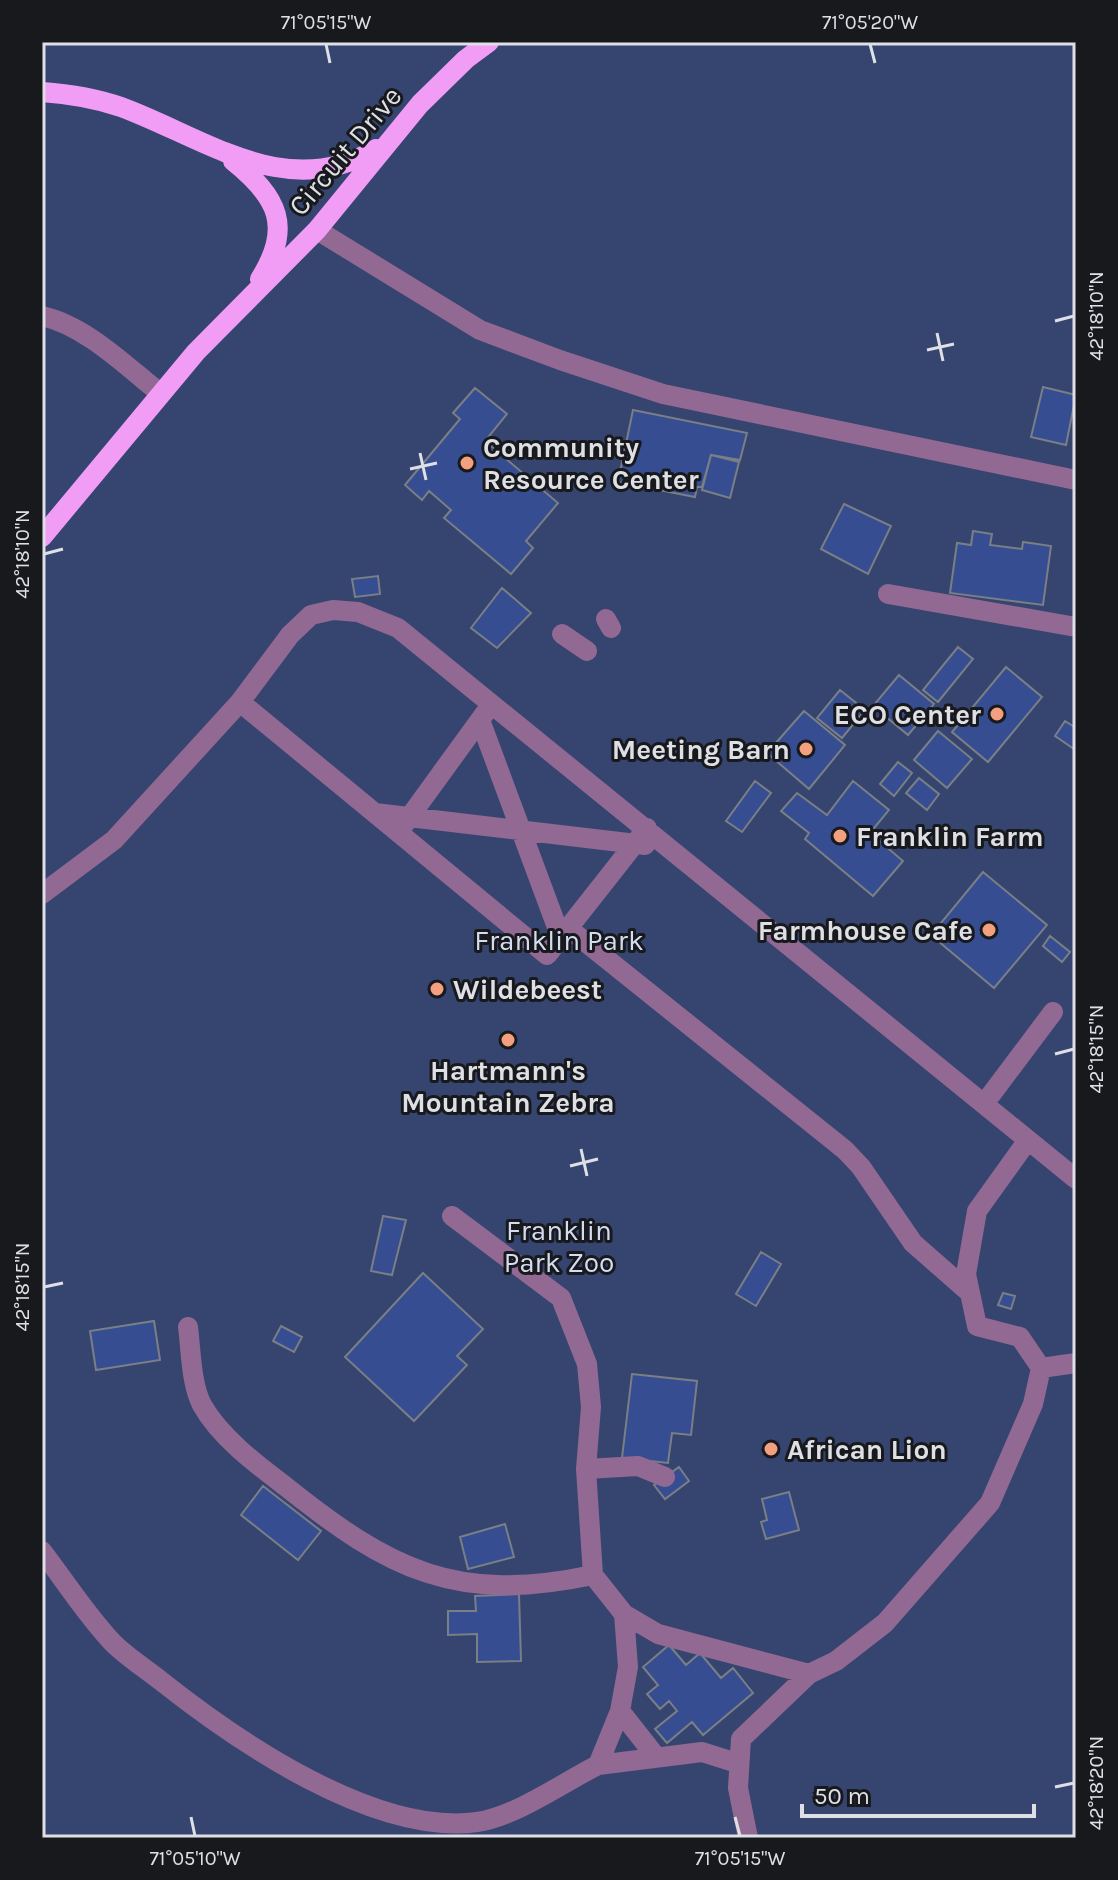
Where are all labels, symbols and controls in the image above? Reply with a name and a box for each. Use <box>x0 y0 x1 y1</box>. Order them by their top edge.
text: 71°05'15"W <box>281 11 371 34</box>
text: 71°05'20"W <box>822 11 918 34</box>
street label: Circuit Drive <box>282 80 408 222</box>
text: 42°18'10"N <box>1085 271 1108 361</box>
place label: Community Resource Center <box>483 431 699 496</box>
marker: Community Resource Center <box>458 454 476 472</box>
text: 42°18'10"N <box>11 509 34 599</box>
place label: ECO Center <box>834 698 981 731</box>
marker: ECO Center <box>988 705 1006 723</box>
place label: Meeting Barn <box>612 733 790 766</box>
marker: Meeting Barn <box>797 740 815 758</box>
place label: Franklin Farm <box>856 820 1044 853</box>
marker: Franklin Farm <box>831 827 849 845</box>
place label: Farmhouse Cafe <box>758 914 973 947</box>
marker: Farmhouse Cafe <box>980 921 998 939</box>
park label: Franklin Park <box>474 924 644 957</box>
place label: Wildebeest <box>453 973 602 1006</box>
marker: Wildebeest <box>428 980 446 998</box>
text: 42°18'15"N <box>1085 1005 1108 1093</box>
marker: Hartmann's Mountain Zebra <box>499 1031 517 1049</box>
place label: Hartmann's Mountain Zebra <box>401 1054 615 1119</box>
park label: Franklin Park Zoo <box>504 1214 614 1279</box>
text: 42°18'15"N <box>11 1243 34 1331</box>
place label: African Lion <box>787 1433 947 1466</box>
marker: African Lion <box>762 1440 780 1458</box>
text: 42°18'20"N <box>1085 1736 1108 1830</box>
scale bar <box>802 1768 1034 1818</box>
text: 50 m <box>814 1782 870 1810</box>
text: 71°05'10"W <box>149 1847 241 1870</box>
text: 71°05'15"W <box>695 1847 785 1870</box>

